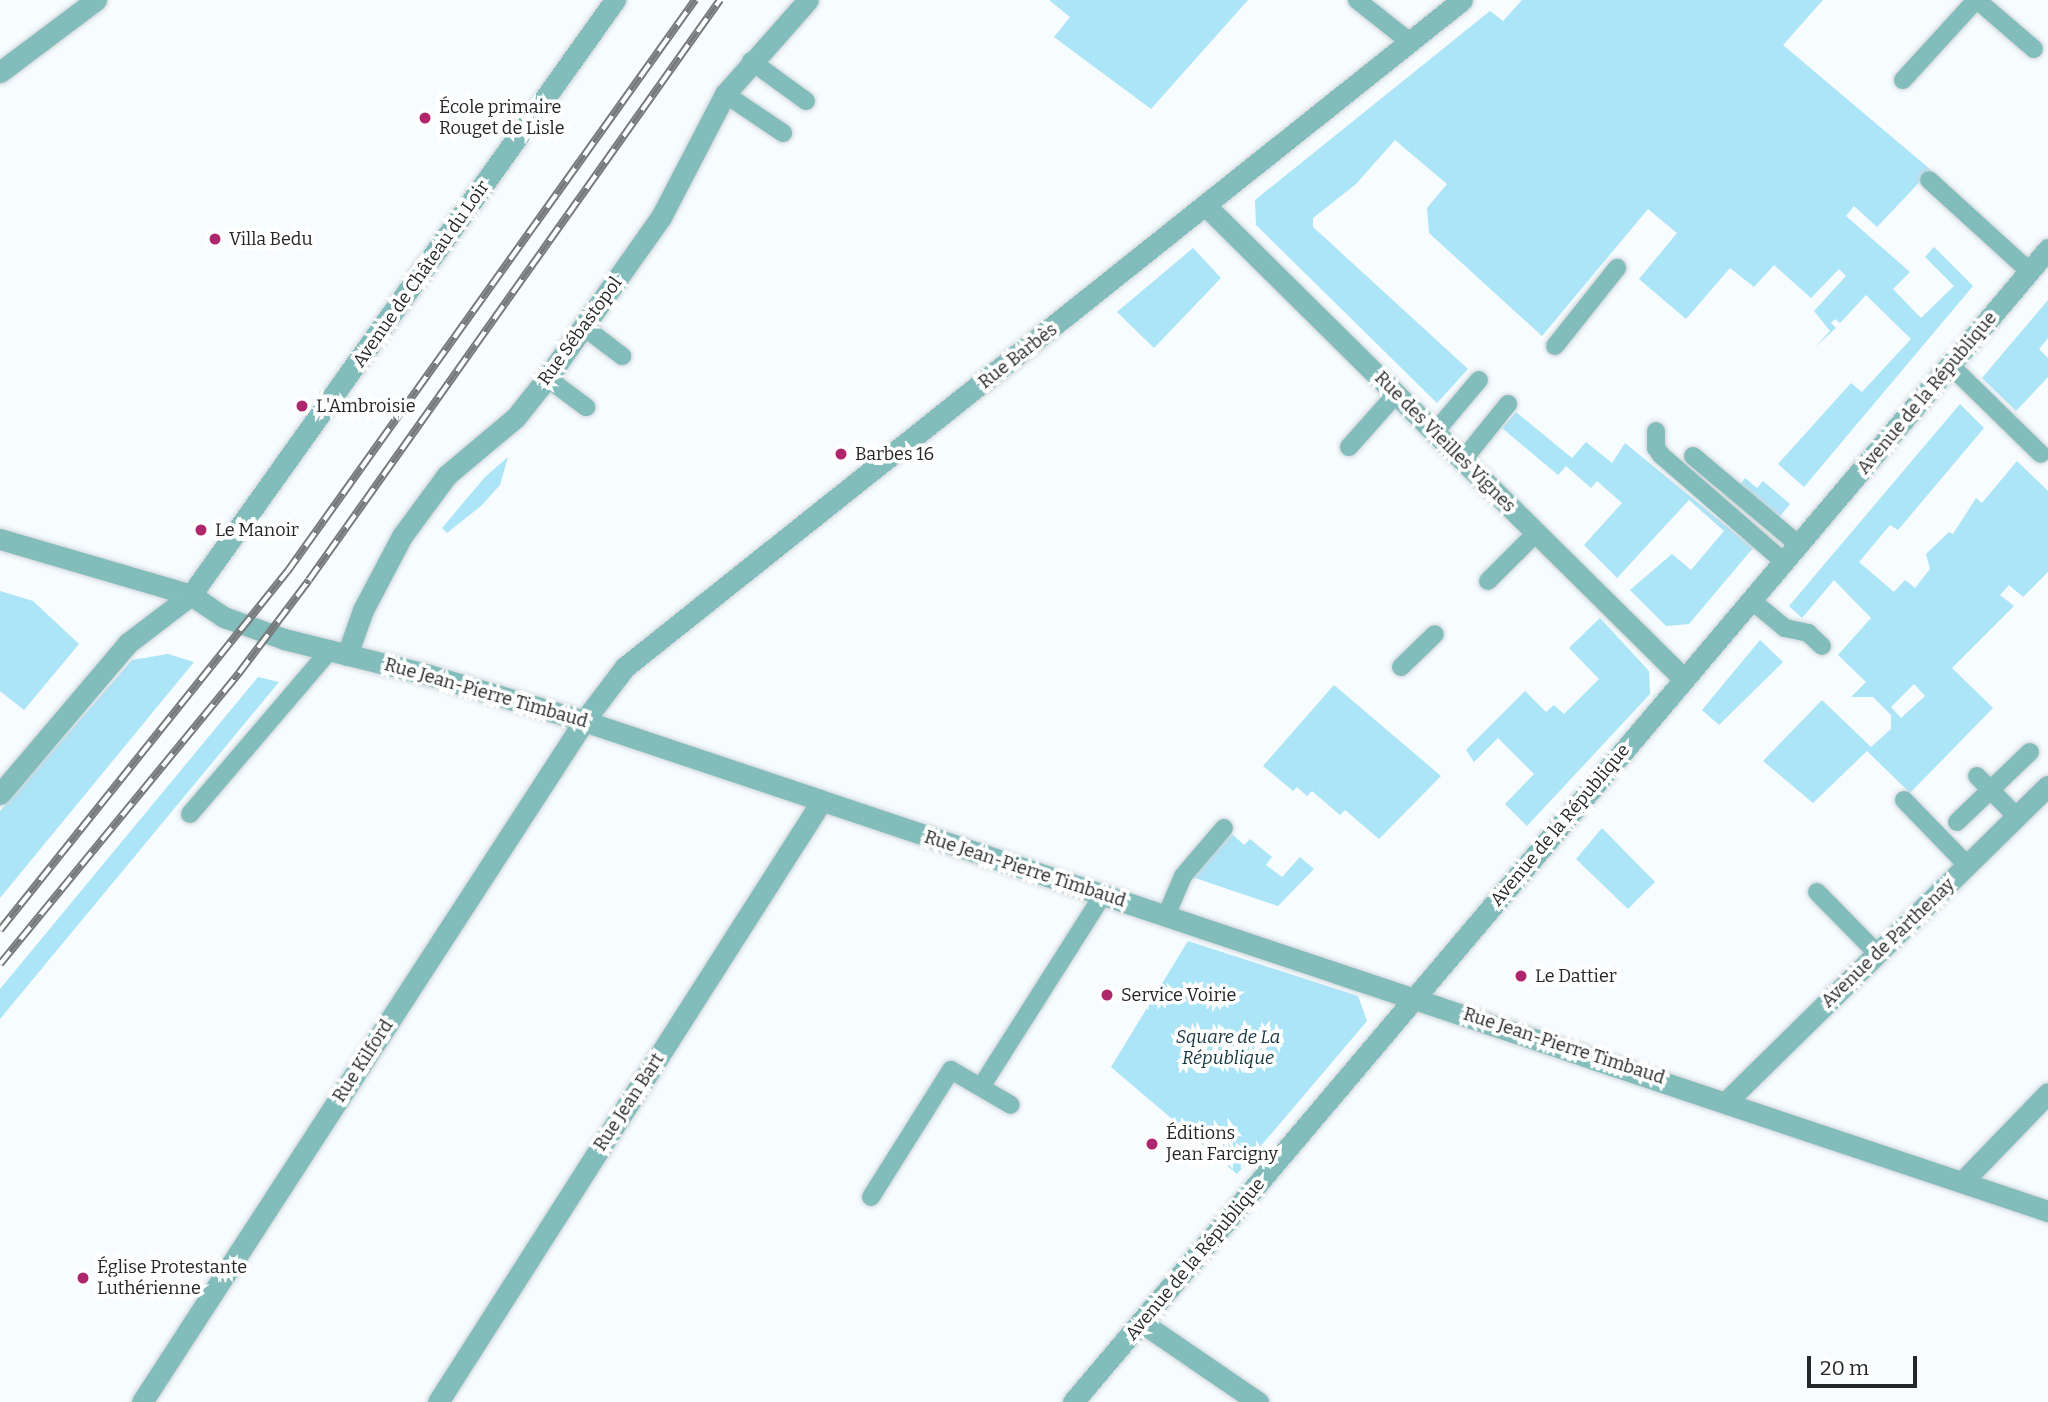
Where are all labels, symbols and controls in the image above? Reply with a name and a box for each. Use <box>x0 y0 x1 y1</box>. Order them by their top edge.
place label: École primaire Rouget de Lisle <box>439 97 565 140</box>
marker: École primaire Rouget de Lisle <box>417 110 433 126</box>
street label: Avenue de Château du Loir <box>348 177 494 371</box>
place label: Villa Bedu <box>229 228 313 250</box>
marker: Villa Bedu <box>207 231 223 247</box>
street label: Rue Sébastopol <box>534 273 626 389</box>
street label: Avenue de la République <box>1853 308 2001 478</box>
street label: Rue Barbès <box>974 319 1062 393</box>
street label: Rue des Vieilles Vignes <box>1370 367 1520 517</box>
place label: L'Ambroisie <box>316 395 415 417</box>
marker: L'Ambroisie <box>294 398 310 414</box>
place label: Barbes 16 <box>855 443 934 465</box>
marker: Barbes 16 <box>833 446 849 462</box>
place label: Le Manoir <box>215 519 299 541</box>
marker: Le Manoir <box>193 522 209 538</box>
street label: Rue Jean-Pierre Timbaud <box>382 654 590 732</box>
street label: Avenue de la République <box>1486 740 1634 910</box>
street label: Rue Jean-Pierre Timbaud <box>922 826 1128 912</box>
street label: Avenue de Parthenay <box>1817 874 1959 1012</box>
place label: Le Dattier <box>1535 965 1617 987</box>
marker: Le Dattier <box>1513 968 1529 984</box>
place label: Service Voirie <box>1121 984 1236 1006</box>
marker: Service Voirie <box>1099 987 1115 1003</box>
street label: Rue Jean-Pierre Timbaud <box>1461 1003 1667 1089</box>
street label: Rue Kilford <box>328 1016 398 1106</box>
park label: Square de La République <box>1176 1027 1280 1070</box>
street label: Rue Jean Bart <box>589 1049 669 1155</box>
place label: Éditions Jean Farcigny <box>1166 1123 1278 1166</box>
marker: Éditions Jean Farcigny <box>1144 1136 1160 1152</box>
street label: Avenue de la République <box>1121 1174 1269 1344</box>
place label: Église Protestante Luthérienne <box>97 1257 247 1300</box>
marker: Église Protestante Luthérienne <box>75 1270 91 1286</box>
scale bar <box>1810 1342 1920 1386</box>
text: 20 m <box>1820 1355 1869 1381</box>

